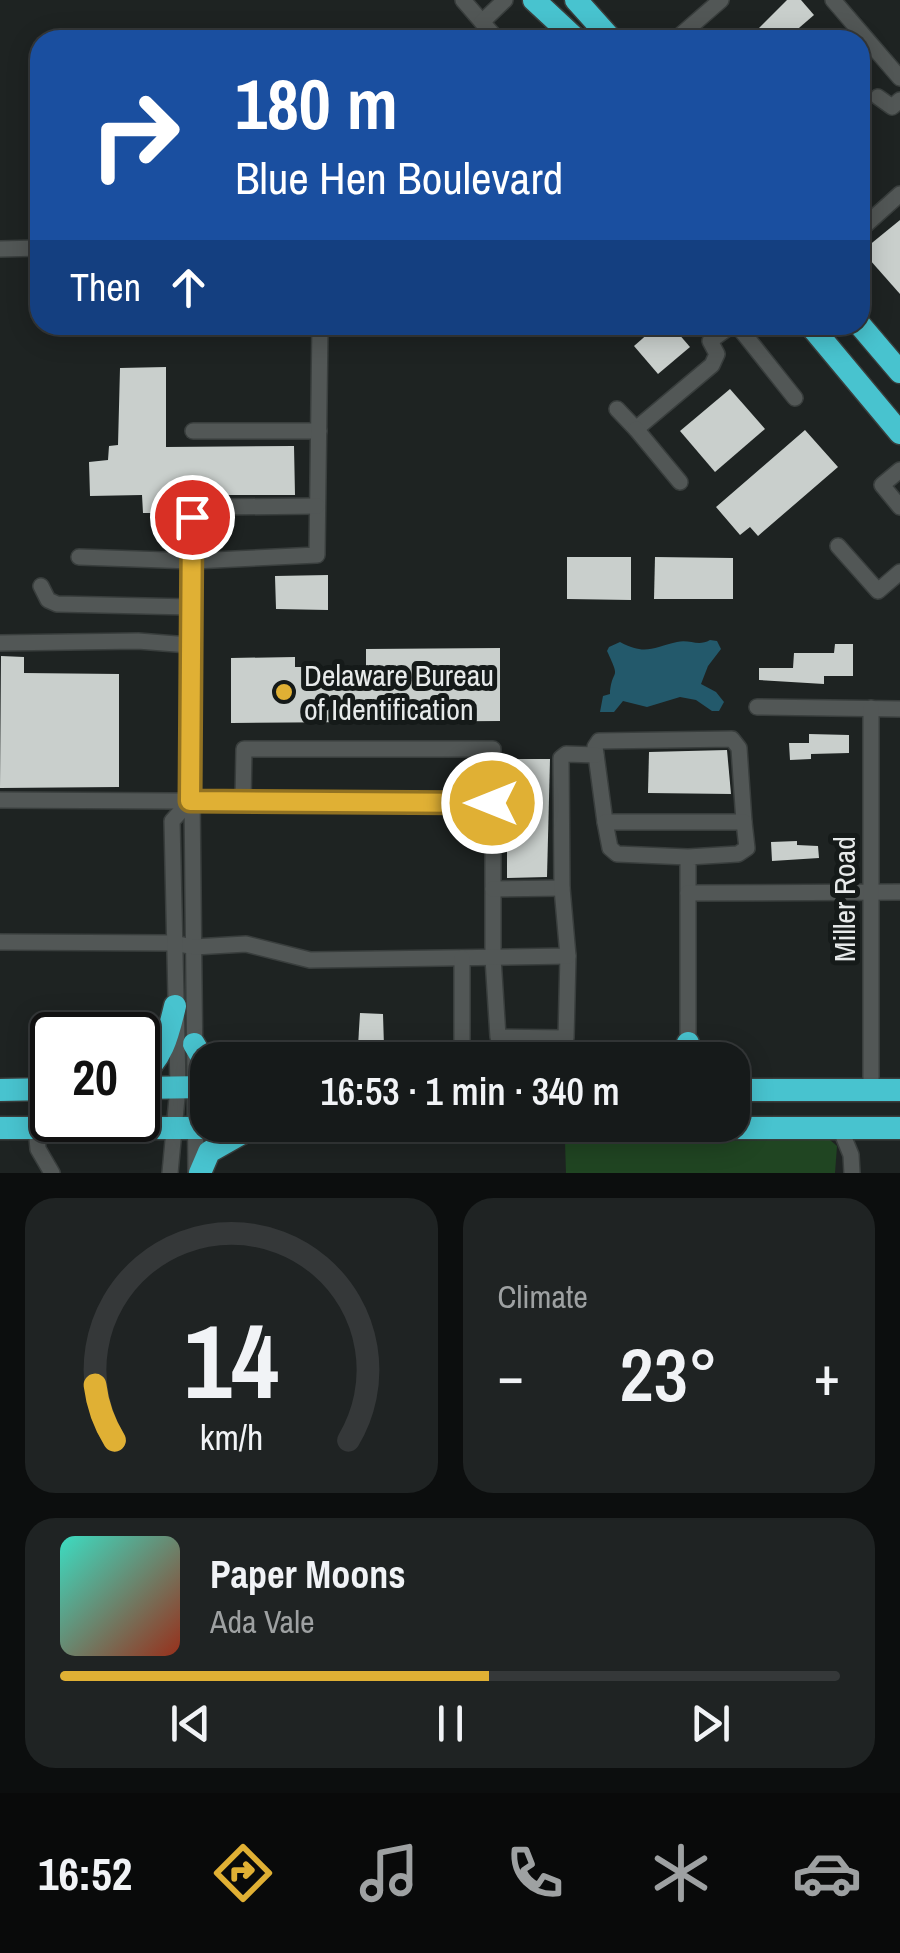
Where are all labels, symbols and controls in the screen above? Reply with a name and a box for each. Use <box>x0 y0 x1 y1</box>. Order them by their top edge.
text: 180 m <box>235 57 398 151</box>
icon: right <box>70 70 200 200</box>
text: Blue Hen Boulevard <box>235 147 563 208</box>
icon: ahead <box>161 260 216 315</box>
text: Then <box>70 262 141 313</box>
pin <box>150 475 235 560</box>
icon: arrive <box>165 490 220 545</box>
place label: Delaware Bureau of Identification <box>304 655 494 729</box>
marker: Delaware Bureau of Identification <box>273 681 295 703</box>
position arrow <box>440 751 544 855</box>
street label: Miller Road <box>824 836 864 962</box>
speed limit sign: 20 <box>30 1012 160 1142</box>
text: 16:53 · 1 min · 340 m <box>320 1066 620 1117</box>
text: Climate <box>498 1275 588 1318</box>
text: 14 <box>184 1290 279 1430</box>
text: 23° <box>620 1323 718 1424</box>
text: − <box>498 1338 524 1412</box>
text: + <box>814 1338 840 1412</box>
text: km/h <box>199 1413 263 1461</box>
text: Paper Moons <box>210 1549 406 1600</box>
text: Ada Vale <box>210 1600 315 1643</box>
icon: previous <box>163 1696 218 1751</box>
icon: pause <box>423 1696 478 1751</box>
icon: next <box>683 1696 738 1751</box>
icon: directions <box>208 1838 278 1908</box>
icon: music <box>354 1838 424 1908</box>
icon: phone <box>500 1838 570 1908</box>
icon: climate <box>646 1838 716 1908</box>
icon: car <box>792 1838 862 1908</box>
text: 16:52 <box>38 1843 132 1904</box>

